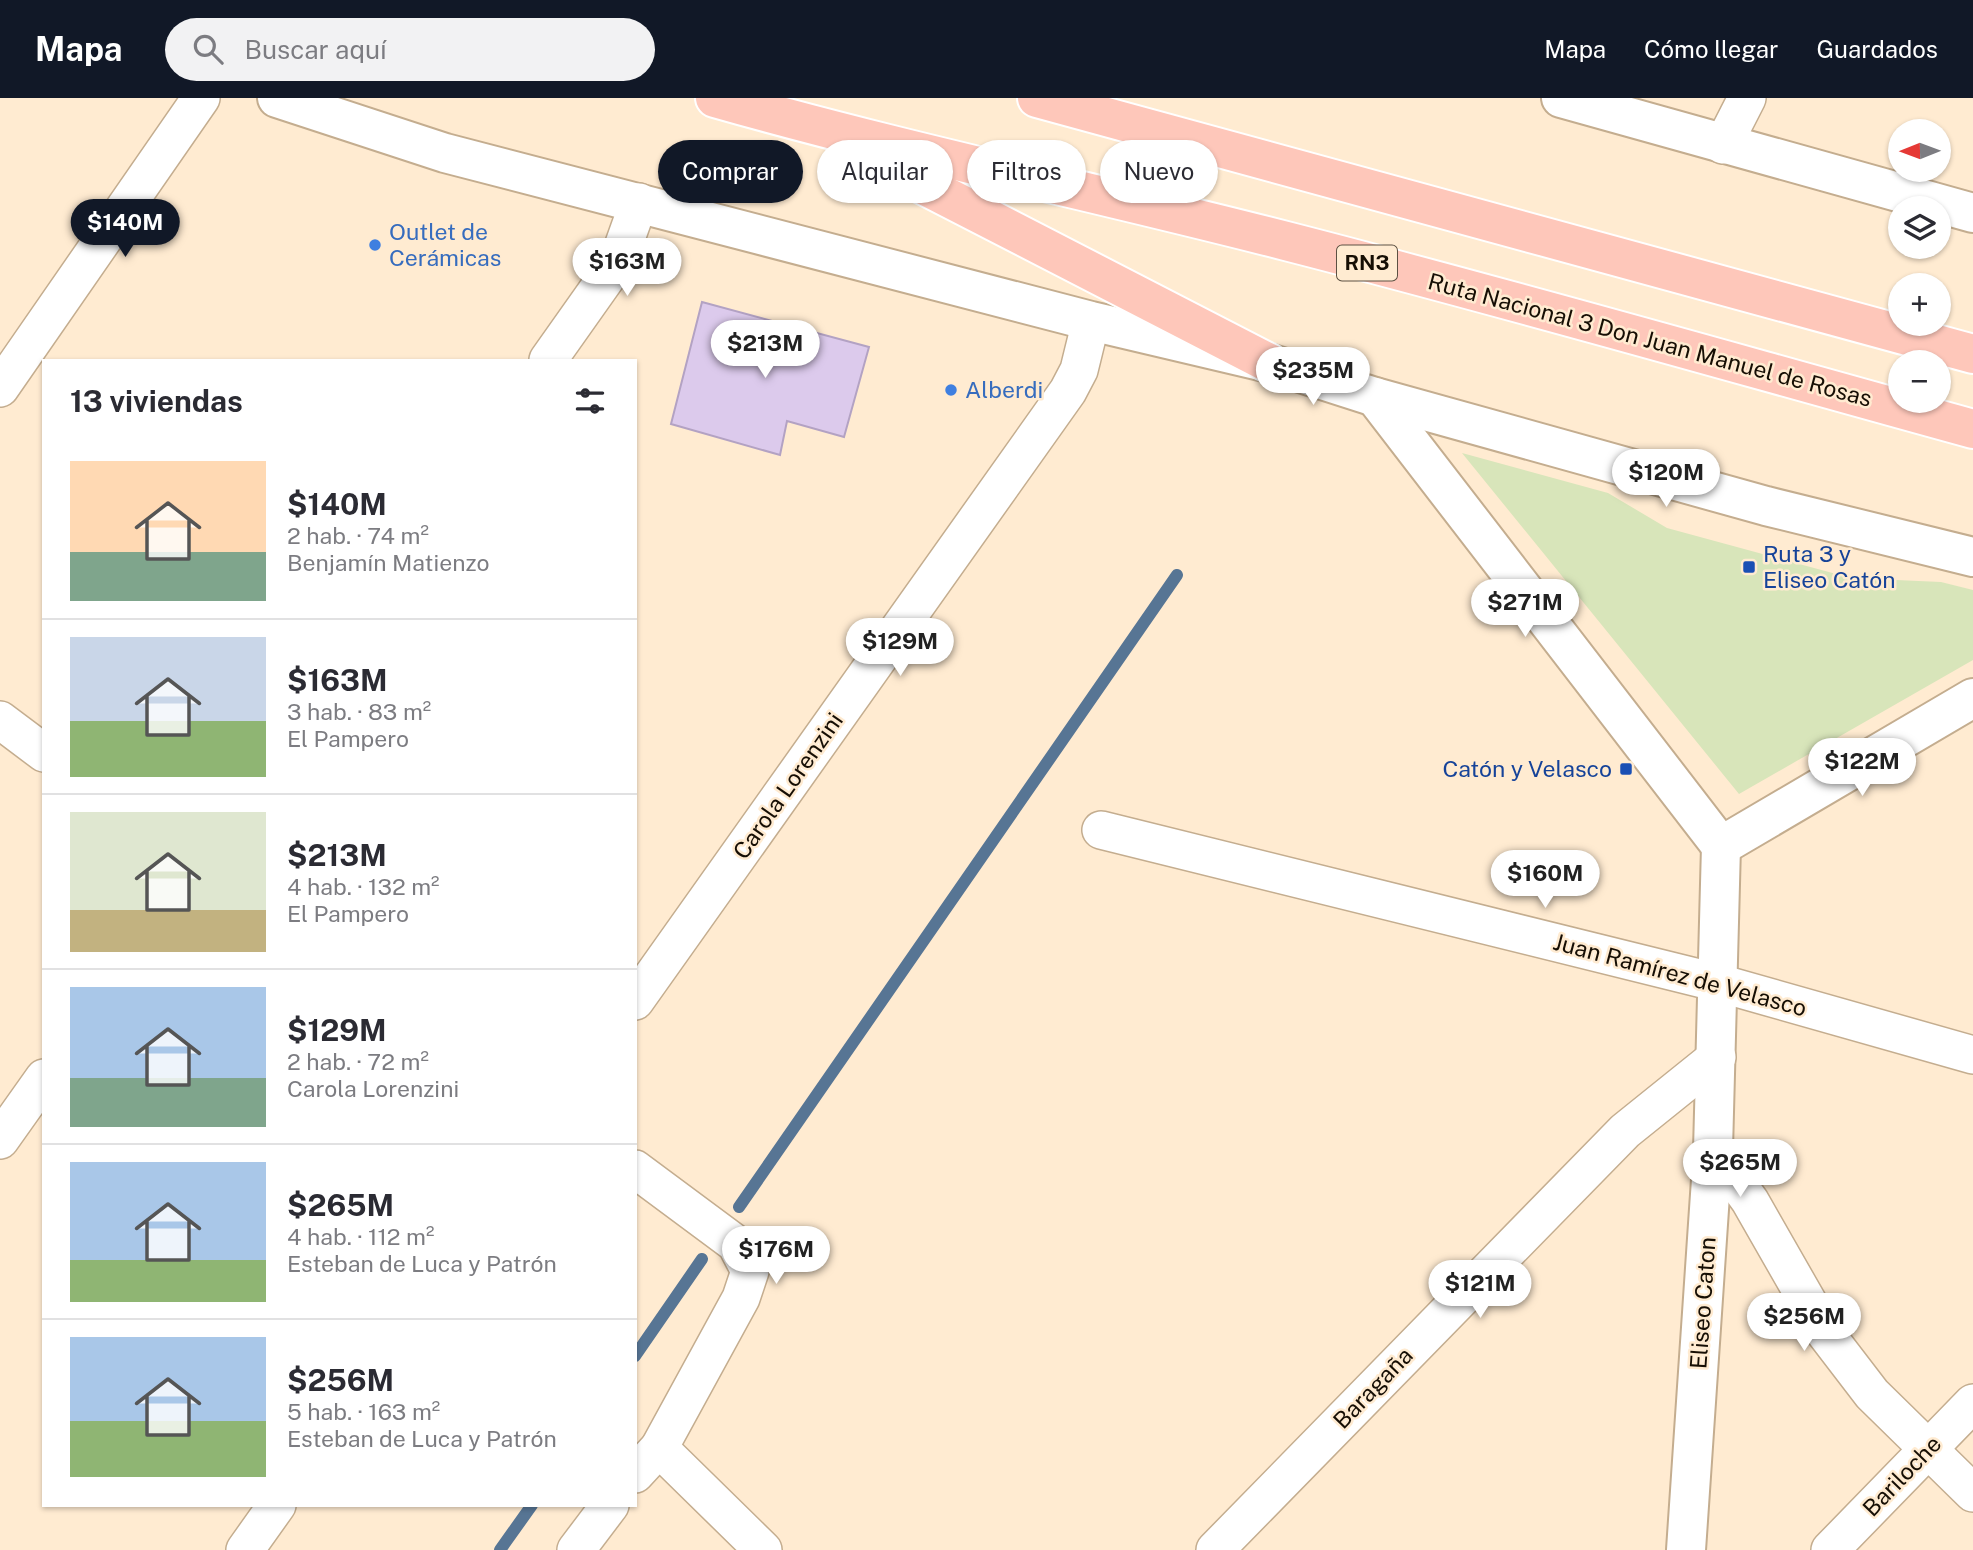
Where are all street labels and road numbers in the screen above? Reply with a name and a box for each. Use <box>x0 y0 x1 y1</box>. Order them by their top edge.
road number: RN3 <box>1337 246 1397 280</box>
street label: Ruta Nacional 3 Don Juan Manuel de Rosas <box>1425 267 1875 412</box>
street label: Carola Lorenzini <box>727 707 848 864</box>
street label: Juan Ramírez de Velasco <box>1551 928 1810 1021</box>
street label: Eliseo Caton <box>1684 1236 1721 1370</box>
street label: Baragaña <box>1327 1342 1418 1434</box>
street label: Bariloche <box>1857 1430 1946 1521</box>

